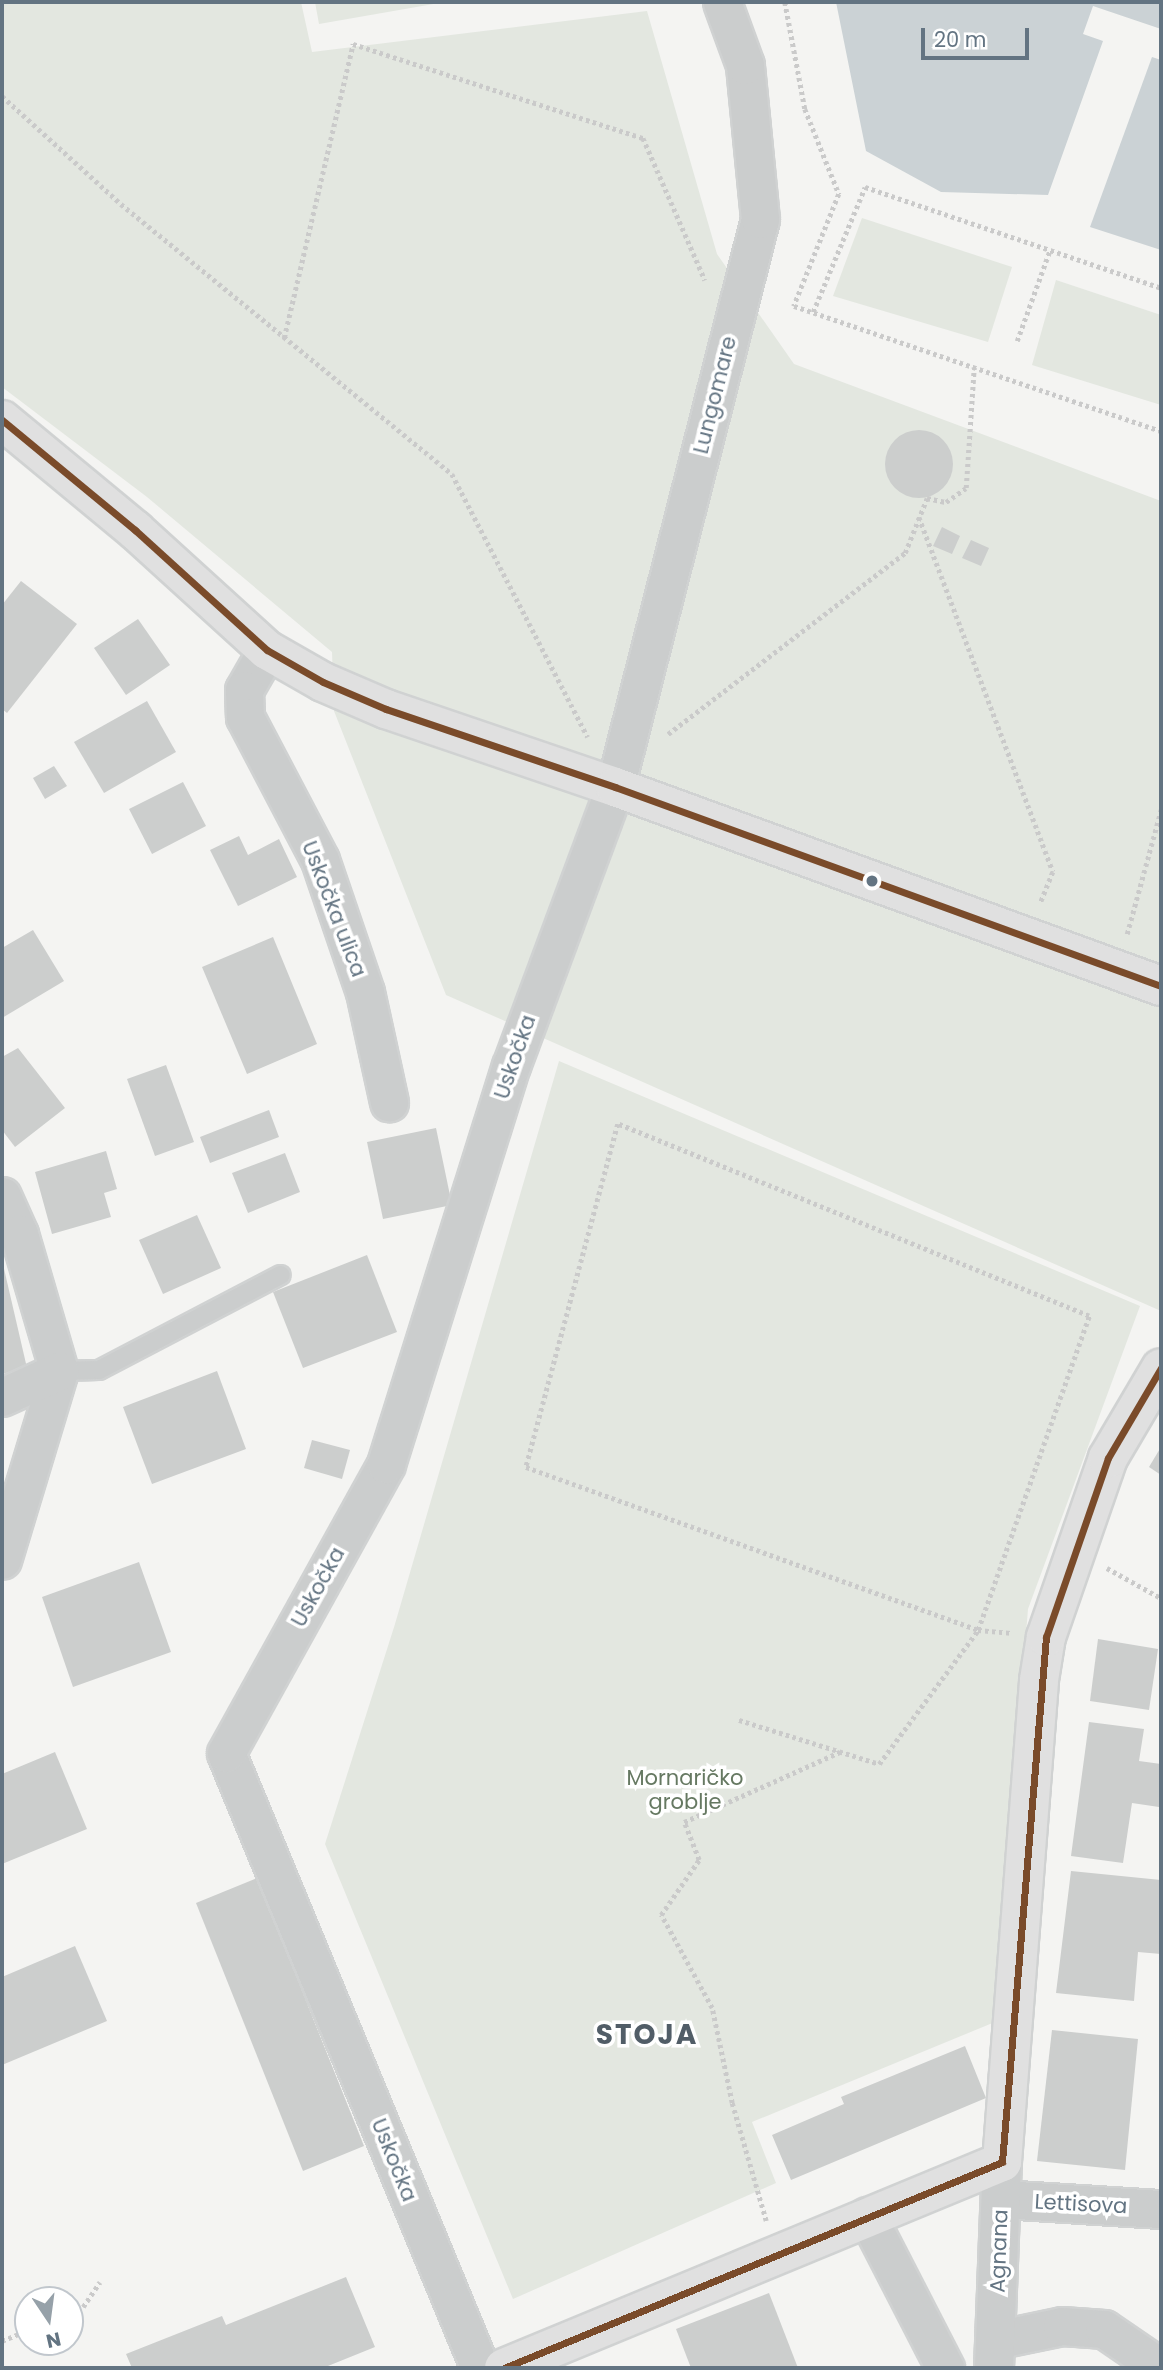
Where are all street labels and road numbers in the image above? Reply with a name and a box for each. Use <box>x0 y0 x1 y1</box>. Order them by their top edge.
street label: Lungomare <box>688 334 742 456</box>
street label: Uskočka ulica <box>297 838 371 980</box>
street label: Uskočka <box>489 1012 541 1102</box>
street label: Uskočka <box>286 1543 350 1631</box>
street label: Uskočka <box>366 2115 422 2205</box>
street label: Lettisova <box>1034 2189 1128 2219</box>
street label: Agnana <box>985 2209 1013 2293</box>

